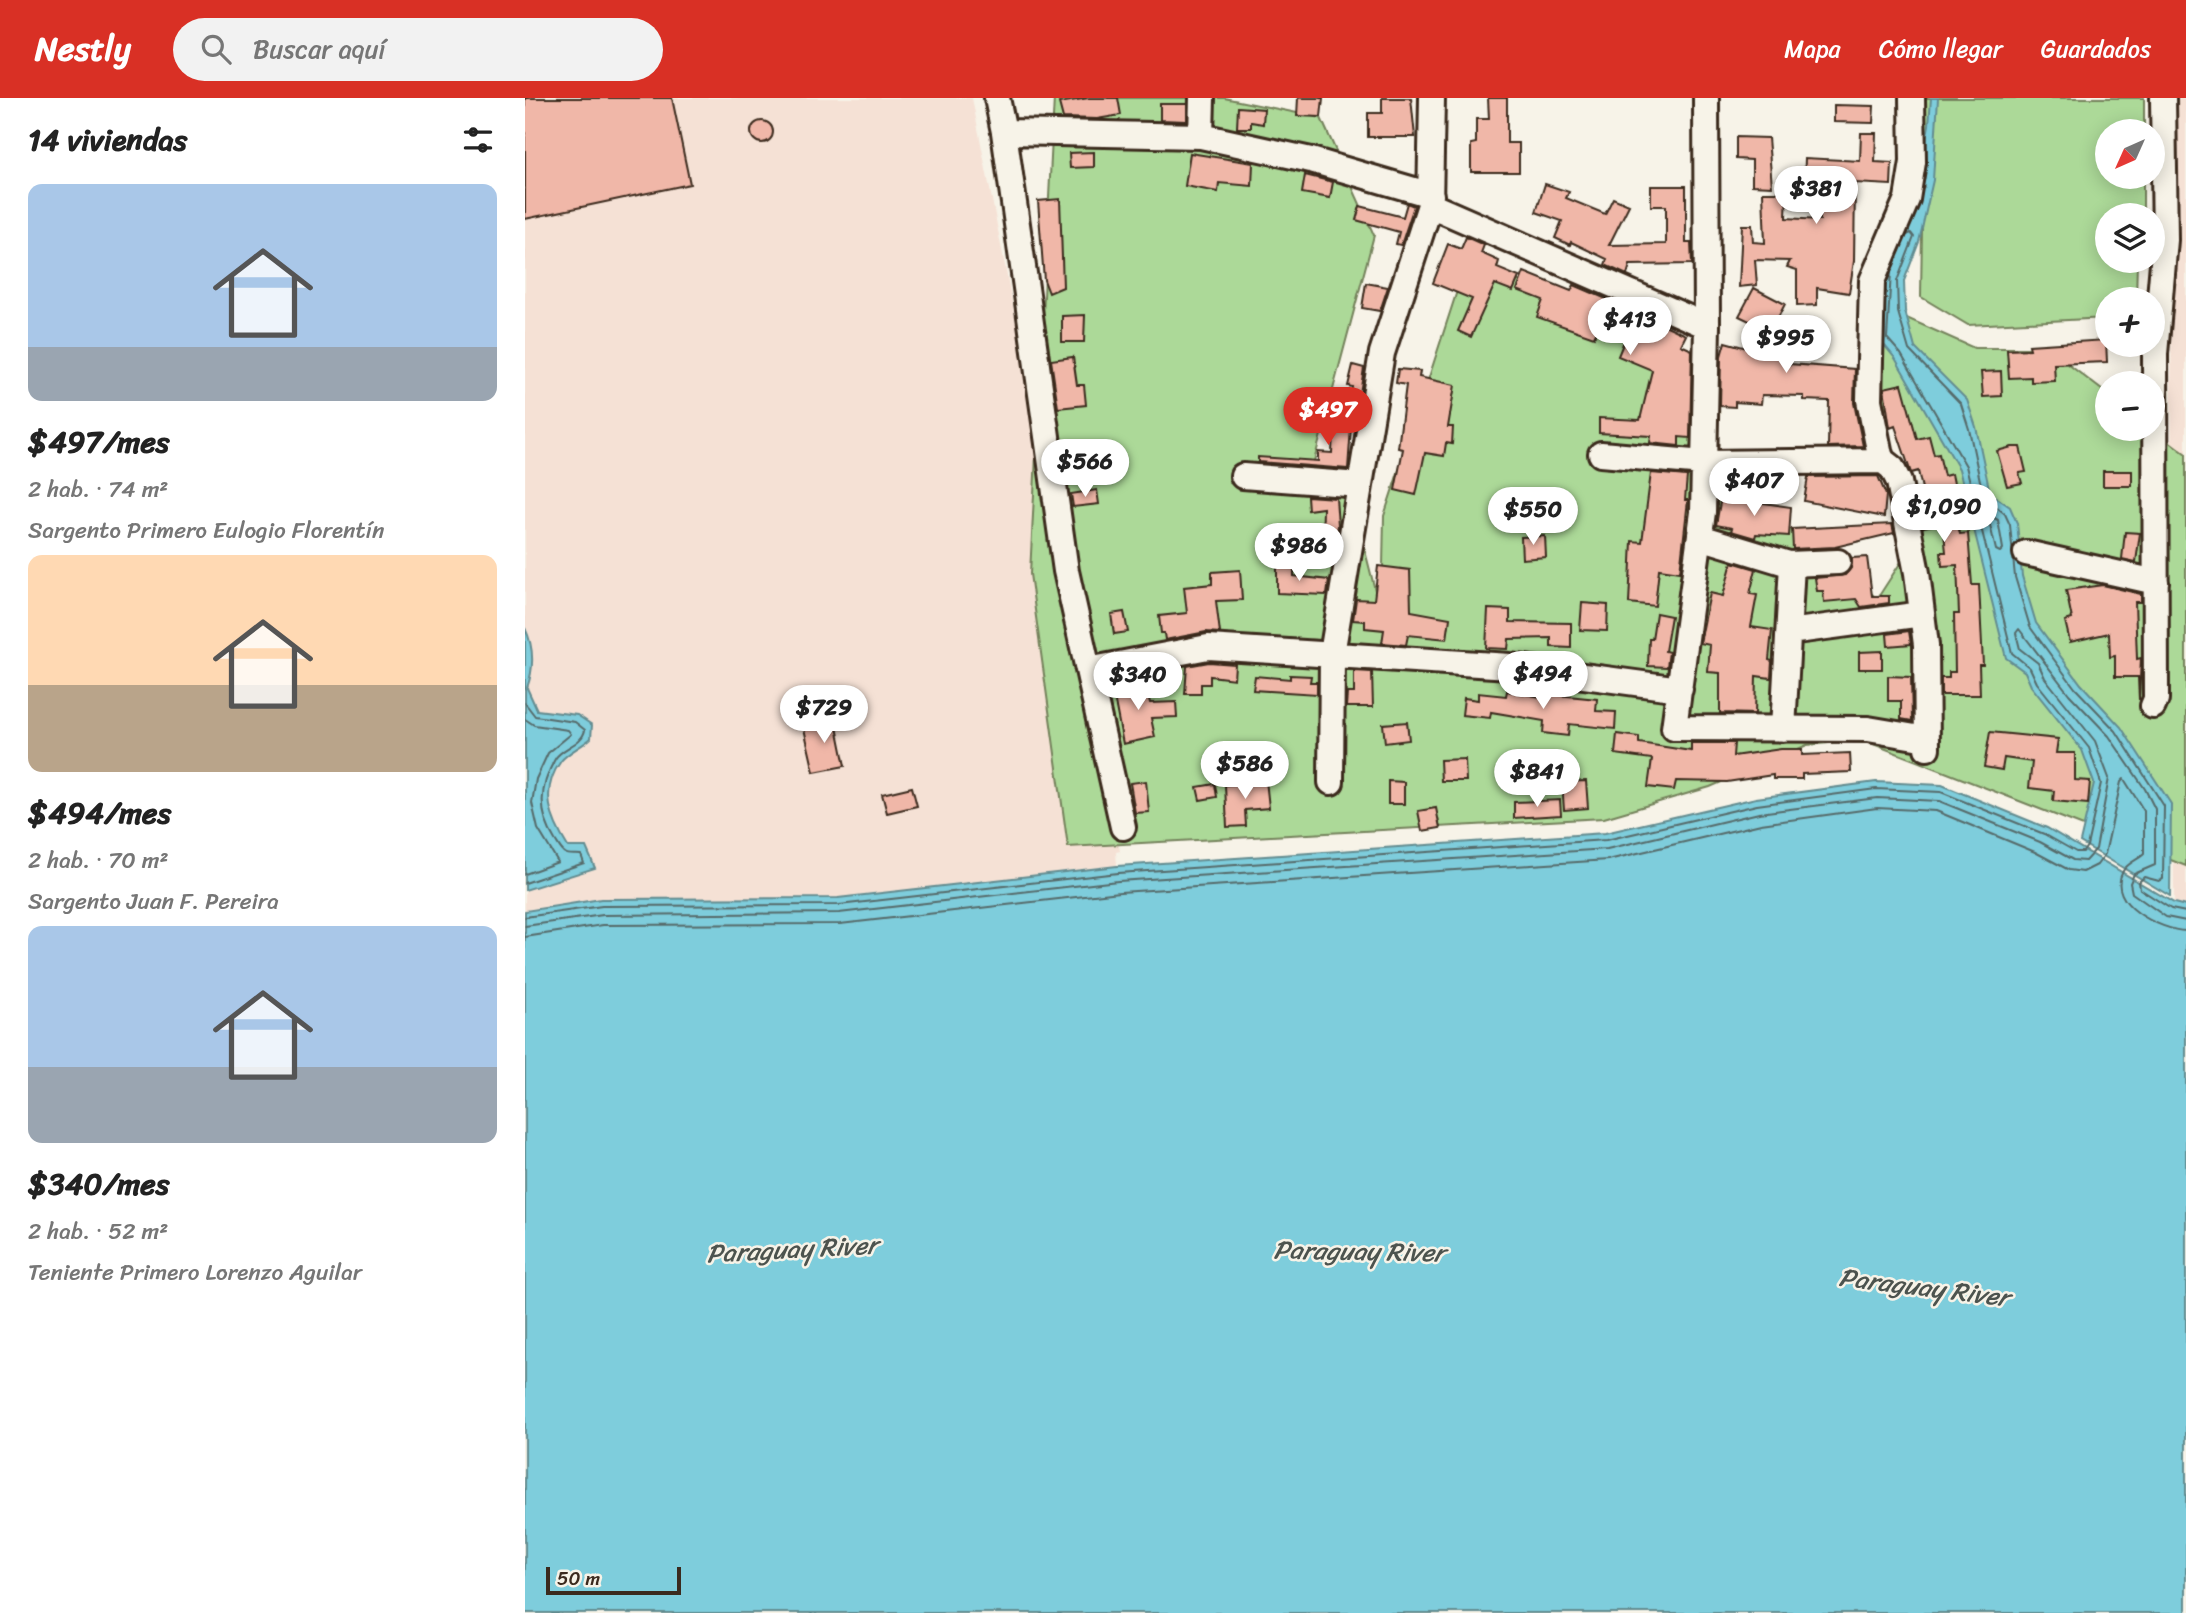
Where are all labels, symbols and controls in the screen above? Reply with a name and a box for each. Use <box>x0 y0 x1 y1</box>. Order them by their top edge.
search box <box>173 18 663 81</box>
text: Nestly <box>35 20 131 78</box>
text: Buscar aquí <box>253 26 386 72</box>
text: Mapa <box>1784 28 1841 70</box>
text: Cómo llegar <box>1879 28 2003 70</box>
text: Guardados <box>2041 28 2151 70</box>
icon: search <box>197 30 235 68</box>
text: 14 viviendas <box>28 113 187 167</box>
north arrow <box>2095 119 2165 189</box>
map controls <box>2095 119 2165 441</box>
icon: filters <box>459 121 497 159</box>
pin: $381 <box>1775 166 1857 226</box>
text: $381 <box>1790 168 1842 209</box>
button: layers <box>2095 203 2165 273</box>
icon: home <box>200 230 326 356</box>
button: + <box>2095 287 2165 357</box>
pin: $413 <box>1589 298 1671 357</box>
text: $413 <box>1604 299 1656 340</box>
pin: $995 <box>1745 316 1827 375</box>
text: $995 <box>1757 317 1815 358</box>
button: − <box>2095 371 2165 441</box>
pin: $497 <box>1287 388 1369 447</box>
text: $497 <box>1299 389 1357 430</box>
text: $497/mes <box>28 415 170 469</box>
pin: $566 <box>1044 440 1126 499</box>
text: $566 <box>1057 441 1113 482</box>
pin: $407 <box>1713 458 1795 518</box>
text: $407 <box>1725 460 1783 501</box>
text: 2 hab. · 74 m² <box>28 469 168 510</box>
pin: $1,090 <box>1887 484 2001 544</box>
text: $1,090 <box>1907 486 1981 527</box>
pin: $550 <box>1492 488 1574 547</box>
text: $550 <box>1504 489 1562 530</box>
text: Sargento Primero Eulogio Florentín <box>28 510 384 551</box>
pin: $986 <box>1258 524 1340 583</box>
text: $986 <box>1271 525 1327 566</box>
icon: home <box>200 601 326 727</box>
pin: $340 <box>1097 652 1179 712</box>
pin: $494 <box>1502 652 1584 711</box>
text: $494 <box>1514 653 1572 694</box>
text: $340 <box>1109 654 1167 695</box>
pin: $729 <box>783 686 865 745</box>
text: $729 <box>796 687 852 728</box>
pin: $586 <box>1204 742 1286 801</box>
text: $586 <box>1217 743 1273 784</box>
pin: $841 <box>1496 750 1578 809</box>
text: $841 <box>1510 751 1564 792</box>
text: $494/mes <box>28 786 171 840</box>
text: 2 hab. · 70 m² <box>28 840 169 881</box>
text: Sargento Juan F. Pereira <box>28 881 279 922</box>
icon: home <box>200 972 326 1098</box>
text: $340/mes <box>28 1157 170 1211</box>
text: 2 hab. · 52 m² <box>28 1211 168 1252</box>
water label: Paraguay River <box>705 1221 883 1276</box>
water label: Paraguay River <box>1273 1227 1449 1276</box>
text: Teniente Primero Lorenzo Aguilar <box>28 1252 362 1293</box>
water label: Paraguay River <box>1836 1254 2016 1321</box>
text: 50 m <box>557 1562 600 1595</box>
scale bar <box>546 1564 681 1596</box>

